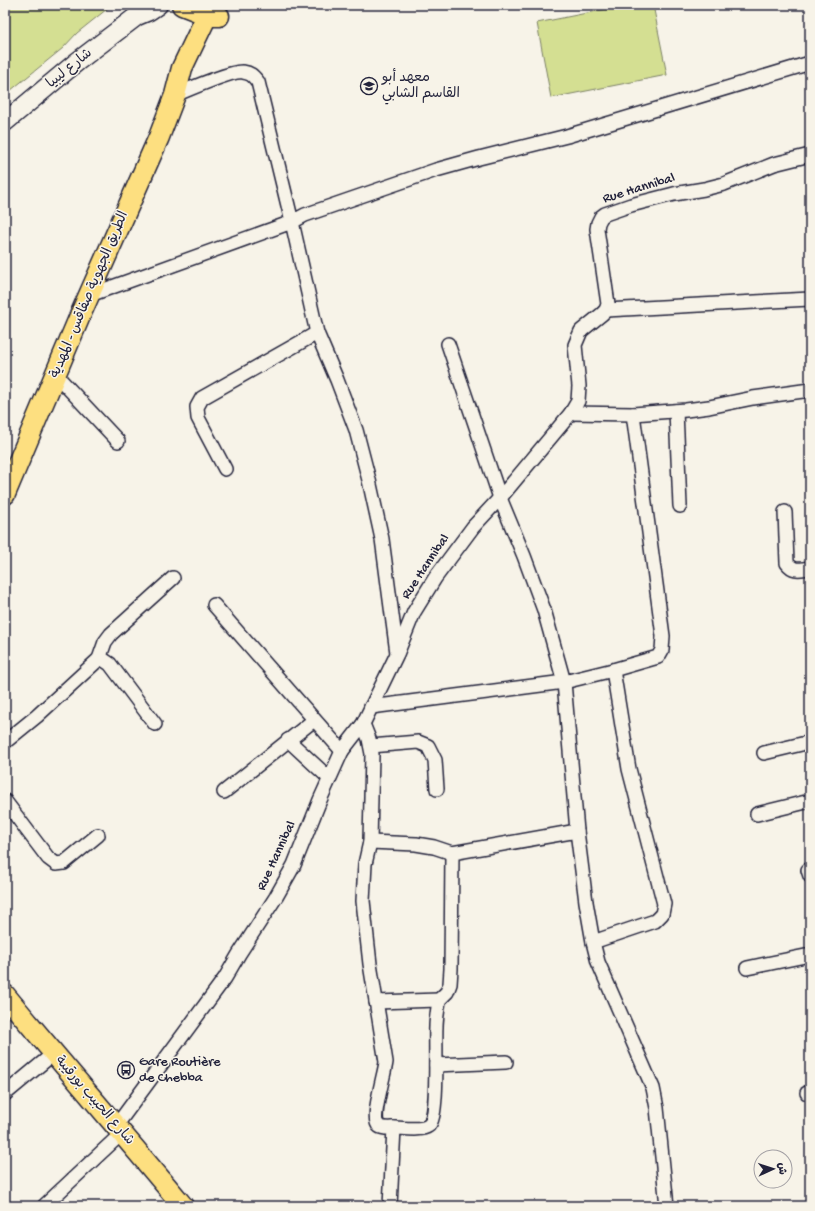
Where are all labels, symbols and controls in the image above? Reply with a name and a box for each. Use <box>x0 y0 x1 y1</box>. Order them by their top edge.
street label: شارع ليبيا <box>44 45 96 93</box>
place label: معهد أبو القاسم الشابي <box>381 68 460 105</box>
school or university icon: معهد أبو القاسم الشابي <box>359 76 379 96</box>
street label: Rue Hannibal <box>601 170 677 208</box>
street label: الطريق الجهوية صفاقس - المهدية <box>47 209 133 381</box>
street label: Rue Hannibal <box>398 531 454 603</box>
street label: Rue Hannibal <box>253 819 301 893</box>
street label: شارع الحبيب بورقيبة <box>51 1053 137 1149</box>
place label: Gare Routière de Chebba <box>139 1054 221 1087</box>
bus stop icon: Gare Routière de Chebba <box>116 1060 136 1080</box>
north arrow <box>753 1149 793 1189</box>
text: ش <box>775 1162 787 1175</box>

